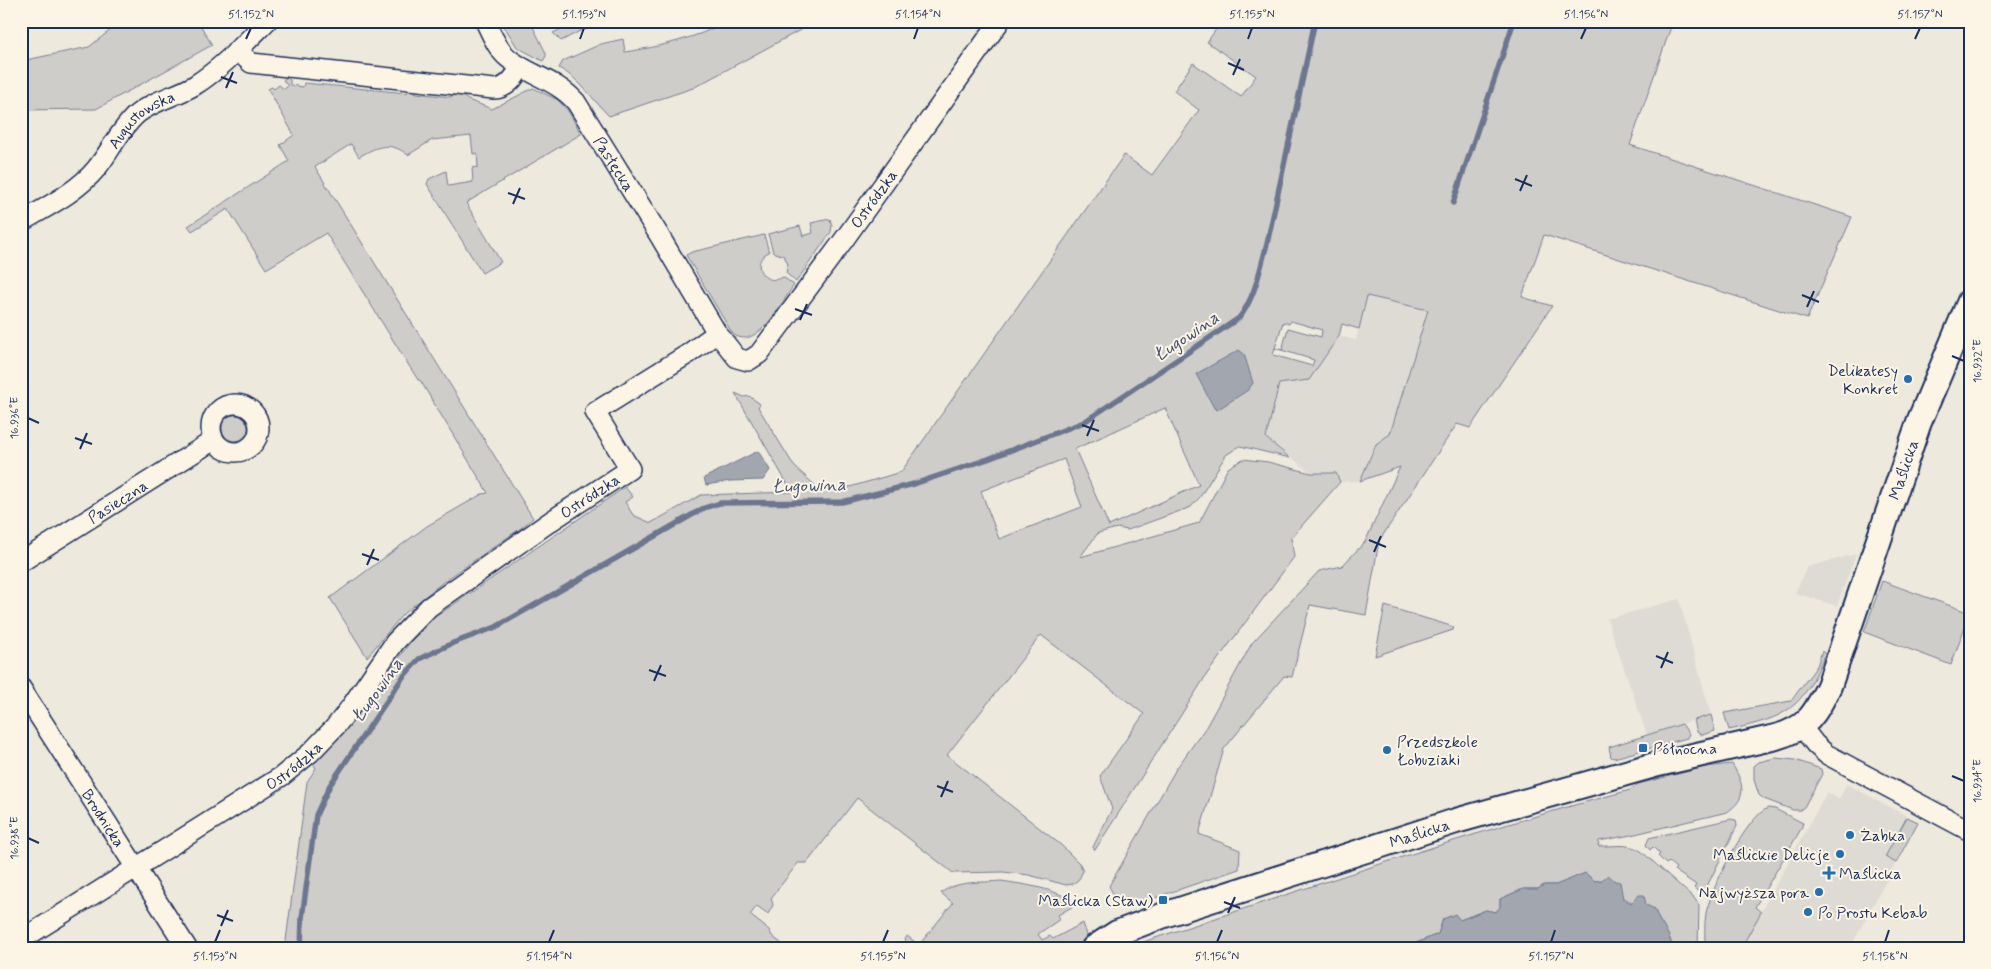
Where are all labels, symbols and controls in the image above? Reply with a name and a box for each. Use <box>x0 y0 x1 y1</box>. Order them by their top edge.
text: 51.152°N <box>228 7 274 23</box>
text: 51.153°N <box>562 7 606 23</box>
text: 51.154°N <box>895 7 941 23</box>
text: 51.155°N <box>1229 7 1275 23</box>
text: 51.156°N <box>1564 7 1608 23</box>
text: 51.157°N <box>1897 7 1943 23</box>
street label: Augustowska <box>104 87 178 153</box>
street label: Pasłęcka <box>588 133 638 196</box>
street label: Ostródzka <box>846 166 903 233</box>
water label: Ługowina <box>1149 306 1224 368</box>
text: 16.932°E <box>1970 339 1986 383</box>
place label: Delikatesy Konkret <box>1828 361 1898 400</box>
marker: Delikatesy Konkret <box>1902 373 1914 385</box>
text: 16.936°E <box>7 397 23 439</box>
street label: Maślicka <box>1884 437 1924 503</box>
street label: Ostródzka <box>556 469 625 524</box>
water label: Ługowina <box>771 473 847 499</box>
street label: Pasieczna <box>84 476 152 529</box>
water label: Ługowina <box>346 653 409 728</box>
place label: Przedszkole Łobuziaki <box>1397 732 1478 771</box>
street label: Ostródzka <box>262 737 328 796</box>
place label: Północna <box>1653 739 1717 760</box>
marker: Północna <box>1637 742 1649 754</box>
marker: Przedszkole Łobuziaki <box>1381 744 1393 756</box>
text: 16.934°E <box>1970 759 1986 803</box>
street label: Brodnicka <box>76 786 129 852</box>
street label: Maślicka <box>1387 815 1453 854</box>
text: 16.938°E <box>7 816 23 860</box>
place label: Żabka <box>1860 826 1905 847</box>
marker: Żabka <box>1844 829 1856 841</box>
place label: Maślickie Delicje <box>1713 845 1830 866</box>
marker: Maślickie Delicje <box>1834 848 1846 860</box>
place label: Maślicka <box>1839 864 1901 885</box>
marker: Maślicka <box>1823 867 1835 879</box>
place label: Najwyższa pora <box>1699 883 1809 904</box>
marker: Najwyższa pora <box>1813 886 1825 898</box>
place label: Maślicka (Staw) <box>1038 891 1153 912</box>
marker: Maślicka (Staw) <box>1157 894 1169 906</box>
place label: Po Prostu Kebab <box>1818 903 1928 924</box>
marker: Po Prostu Kebab <box>1802 906 1814 918</box>
text: 51.153°N <box>193 949 237 965</box>
text: 51.154°N <box>526 949 572 965</box>
text: 51.155°N <box>860 949 906 965</box>
text: 51.156°N <box>1195 949 1239 965</box>
text: 51.157°N <box>1528 949 1574 965</box>
text: 51.158°N <box>1862 949 1908 965</box>

